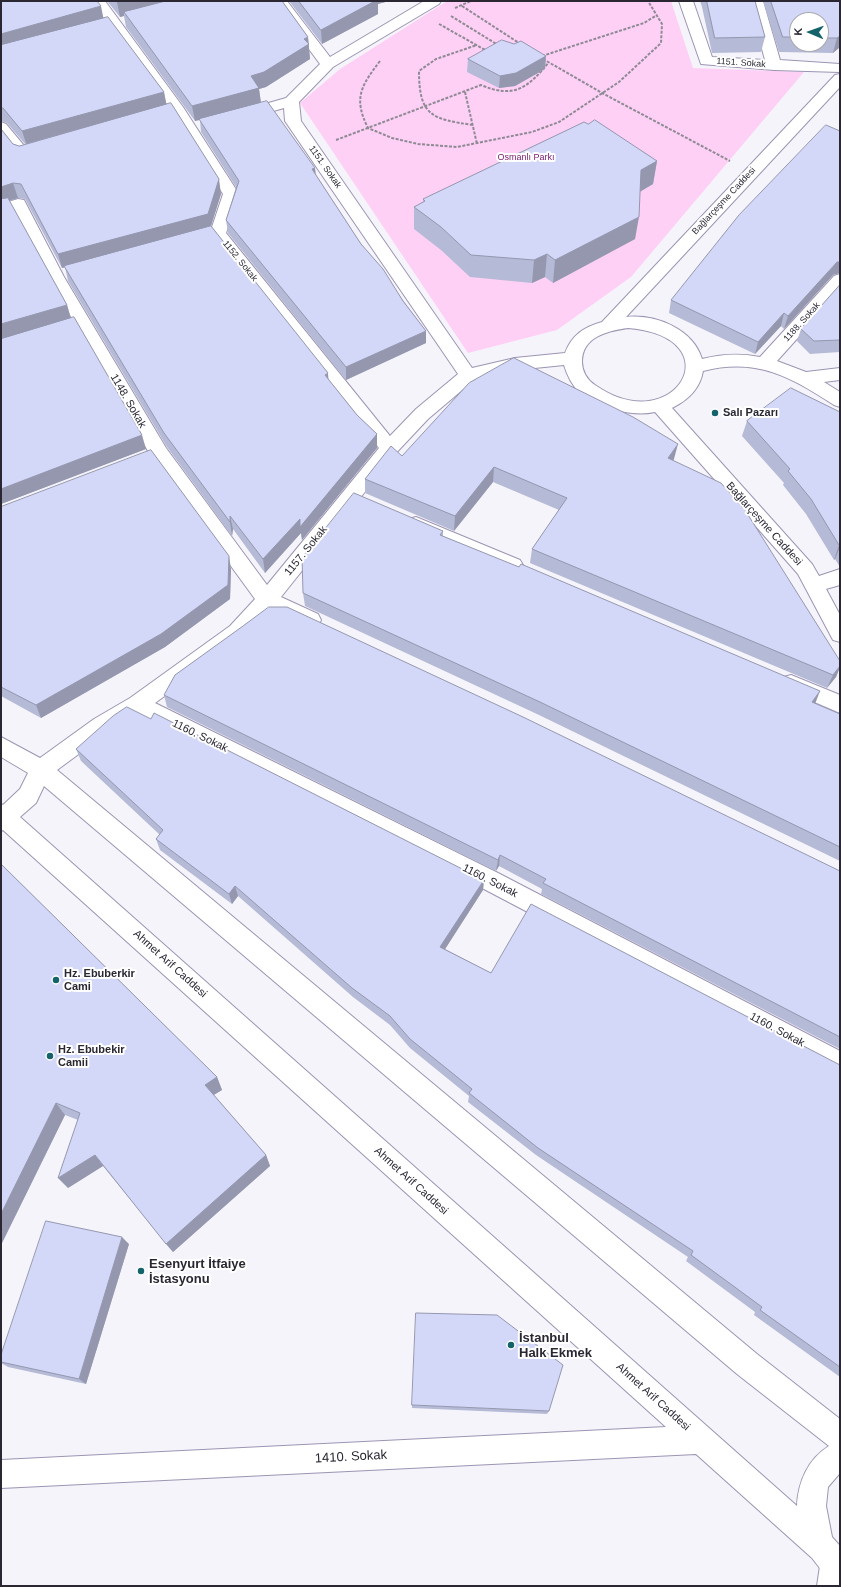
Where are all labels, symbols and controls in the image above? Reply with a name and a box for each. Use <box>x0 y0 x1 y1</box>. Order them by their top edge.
north arrow <box>789 12 829 52</box>
text: K <box>792 27 804 36</box>
street label: 1151. Sokak <box>716 56 766 70</box>
street label: 1151. Sokak <box>306 144 344 190</box>
park label: Osmanlı Parkı <box>497 153 555 163</box>
street label: Bağlarçeşme Caddesi <box>690 165 758 237</box>
street label: 1152. Sokak <box>220 238 260 284</box>
street label: 1188. Sokak <box>781 300 823 344</box>
street label: 1148. Sokak <box>107 372 149 430</box>
place label: Salı Pazarı <box>723 406 778 420</box>
marker: Salı Pazarı <box>710 408 720 418</box>
street label: Bağlarçeşme Caddesi <box>723 480 805 568</box>
street label: 1157. Sokak <box>282 523 330 579</box>
street label: 1160. Sokak <box>170 717 230 755</box>
street label: 1160. Sokak <box>460 861 520 901</box>
street label: Ahmet Arif Caddesi <box>130 927 210 1001</box>
place label: Hz. Ebuberkir Cami <box>64 967 135 993</box>
marker: Hz. Ebuberkir Cami <box>51 975 61 985</box>
street label: 1160. Sokak <box>747 1010 807 1050</box>
place label: Hz. Ebubekir Camii <box>58 1043 125 1069</box>
marker: Hz. Ebubekir Camii <box>45 1051 55 1061</box>
street label: Ahmet Arif Caddesi <box>371 1144 451 1218</box>
place label: Esenyurt İtfaiye İstasyonu <box>149 1256 246 1287</box>
marker: Esenyurt İtfaiye İstasyonu <box>136 1266 146 1276</box>
place label: İstanbul Halk Ekmek <box>519 1330 592 1361</box>
marker: İstanbul Halk Ekmek <box>506 1340 516 1350</box>
street label: Ahmet Arif Caddesi <box>613 1360 693 1434</box>
street label: 1410. Sokak <box>315 1447 387 1467</box>

